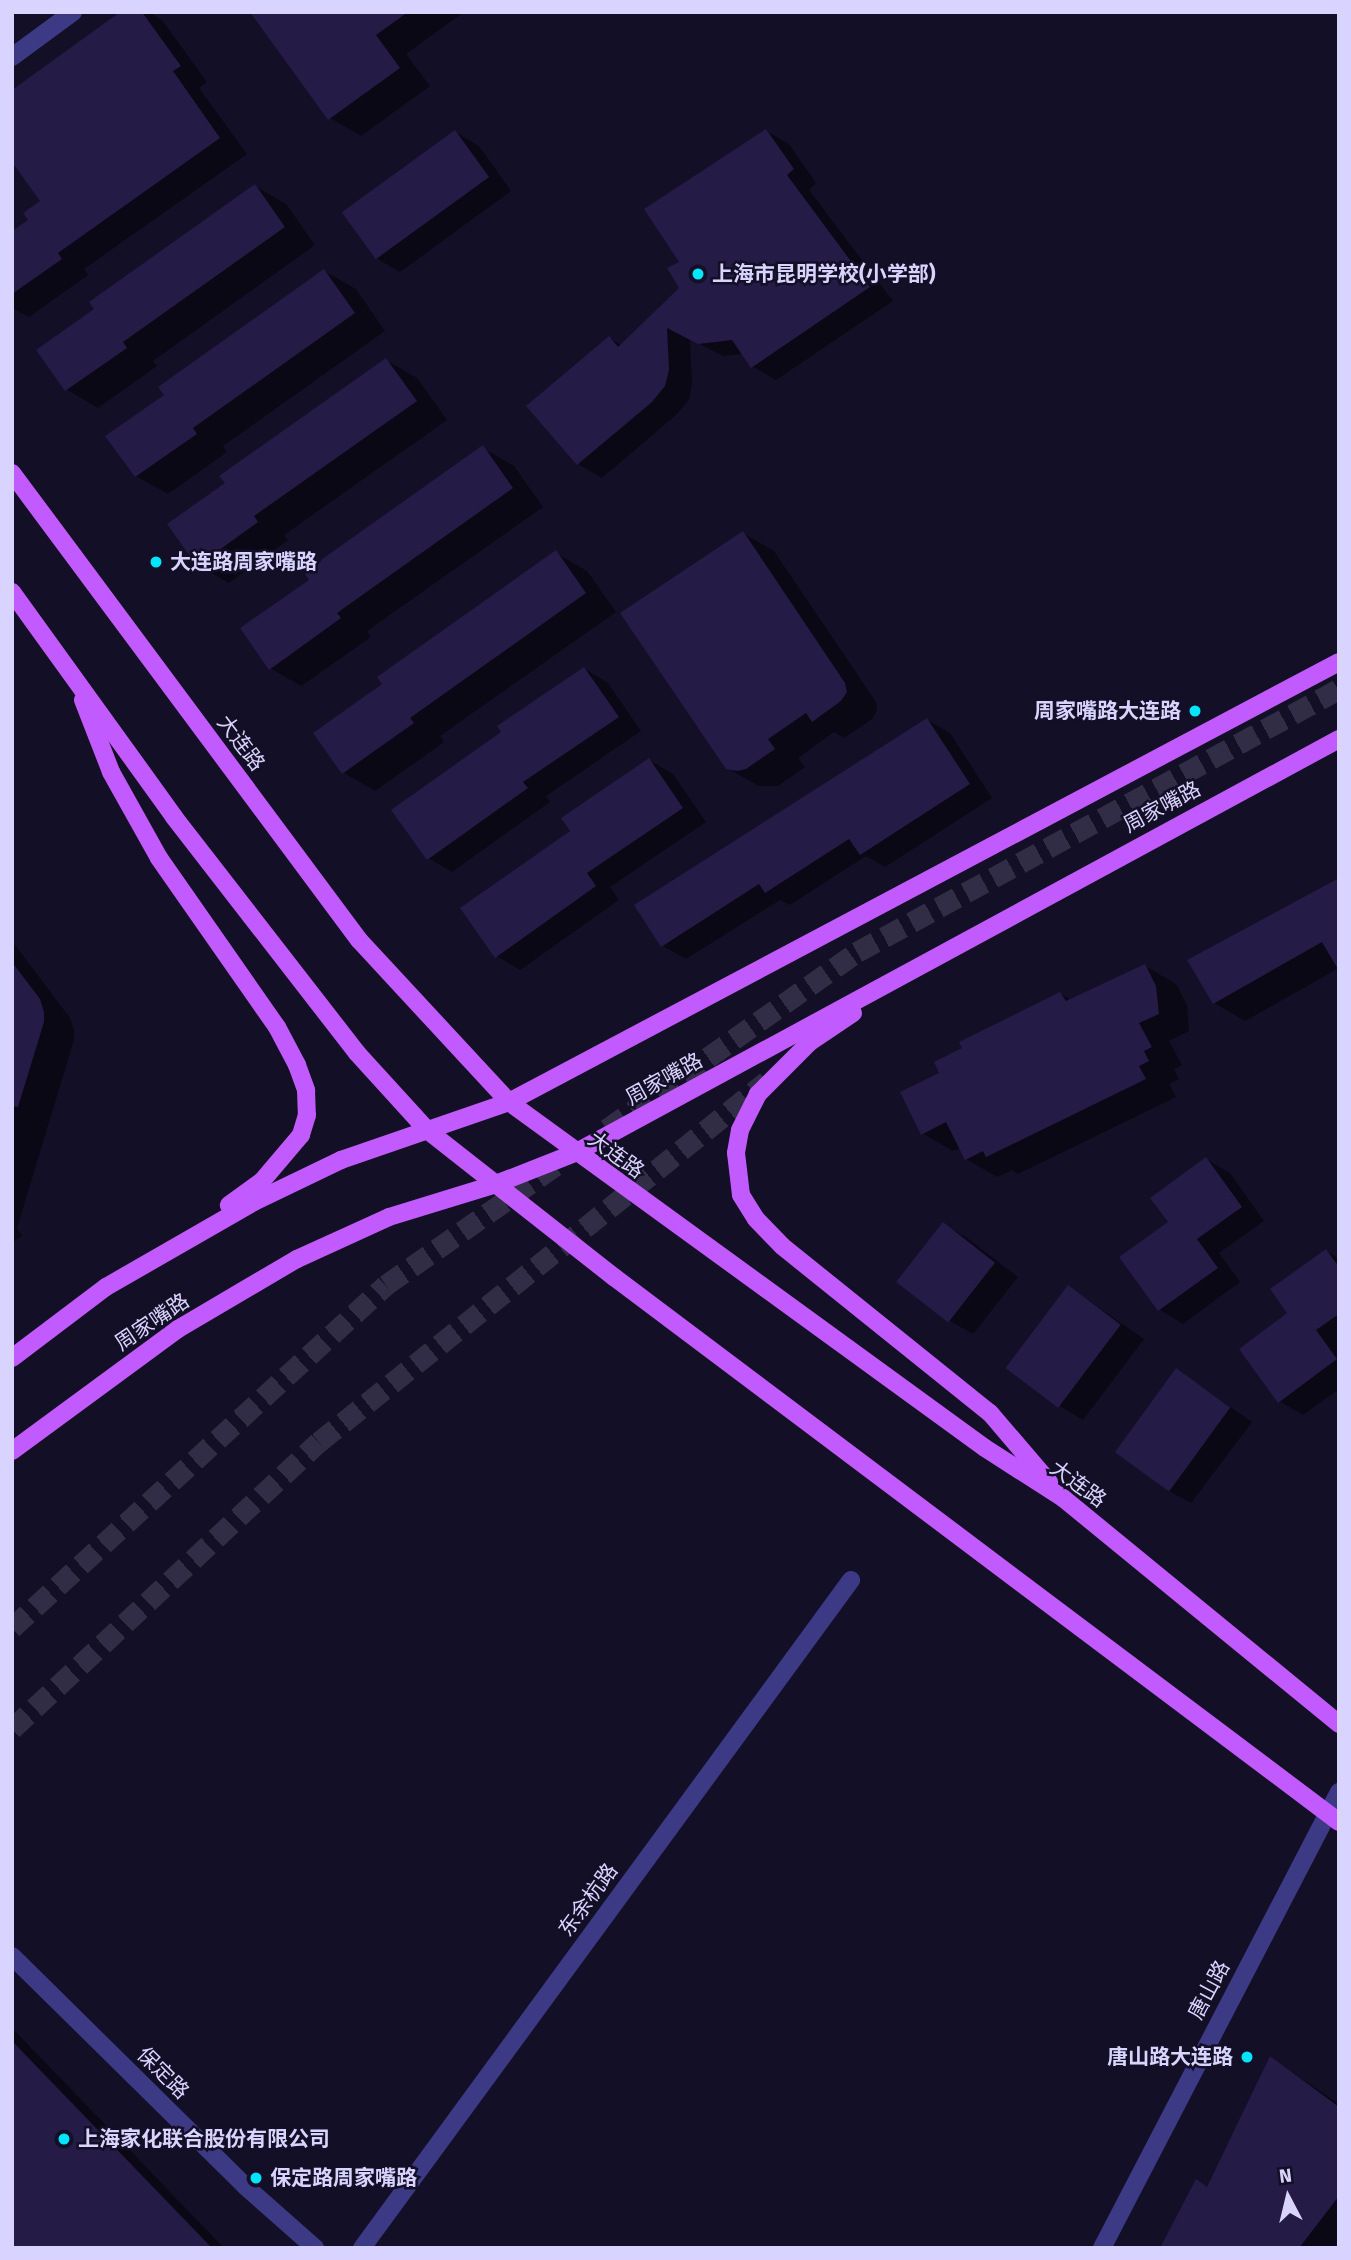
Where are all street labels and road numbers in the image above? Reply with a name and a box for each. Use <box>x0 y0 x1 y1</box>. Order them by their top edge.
street label: 大连路 <box>212 710 270 776</box>
street label: 周家嘴路 <box>1119 776 1205 838</box>
street label: 周家嘴路 <box>621 1048 707 1110</box>
street label: 大连路 <box>583 1126 649 1184</box>
street label: 周家嘴路 <box>110 1288 194 1356</box>
street label: 大连路 <box>1045 1455 1111 1513</box>
street label: 东余杭路 <box>553 1859 623 1941</box>
street label: 唐山路 <box>1183 1956 1235 2024</box>
street label: 保定路 <box>132 2042 194 2104</box>

